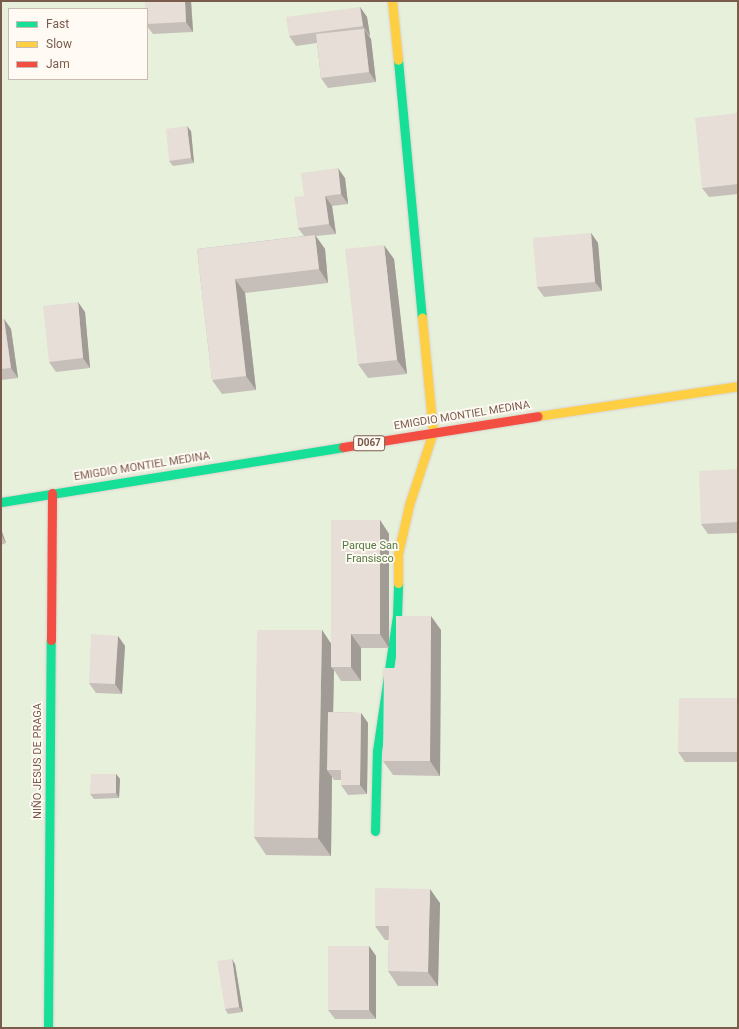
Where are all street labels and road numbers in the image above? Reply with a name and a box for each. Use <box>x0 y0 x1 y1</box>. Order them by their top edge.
street label: EMIGDIO MONTIEL MEDINA <box>393 399 531 433</box>
road number: D067 <box>353 435 385 451</box>
street label: EMIGDIO MONTIEL MEDINA <box>73 450 211 484</box>
street label: NIÑO JESUS DE PRAGA <box>31 703 45 819</box>

